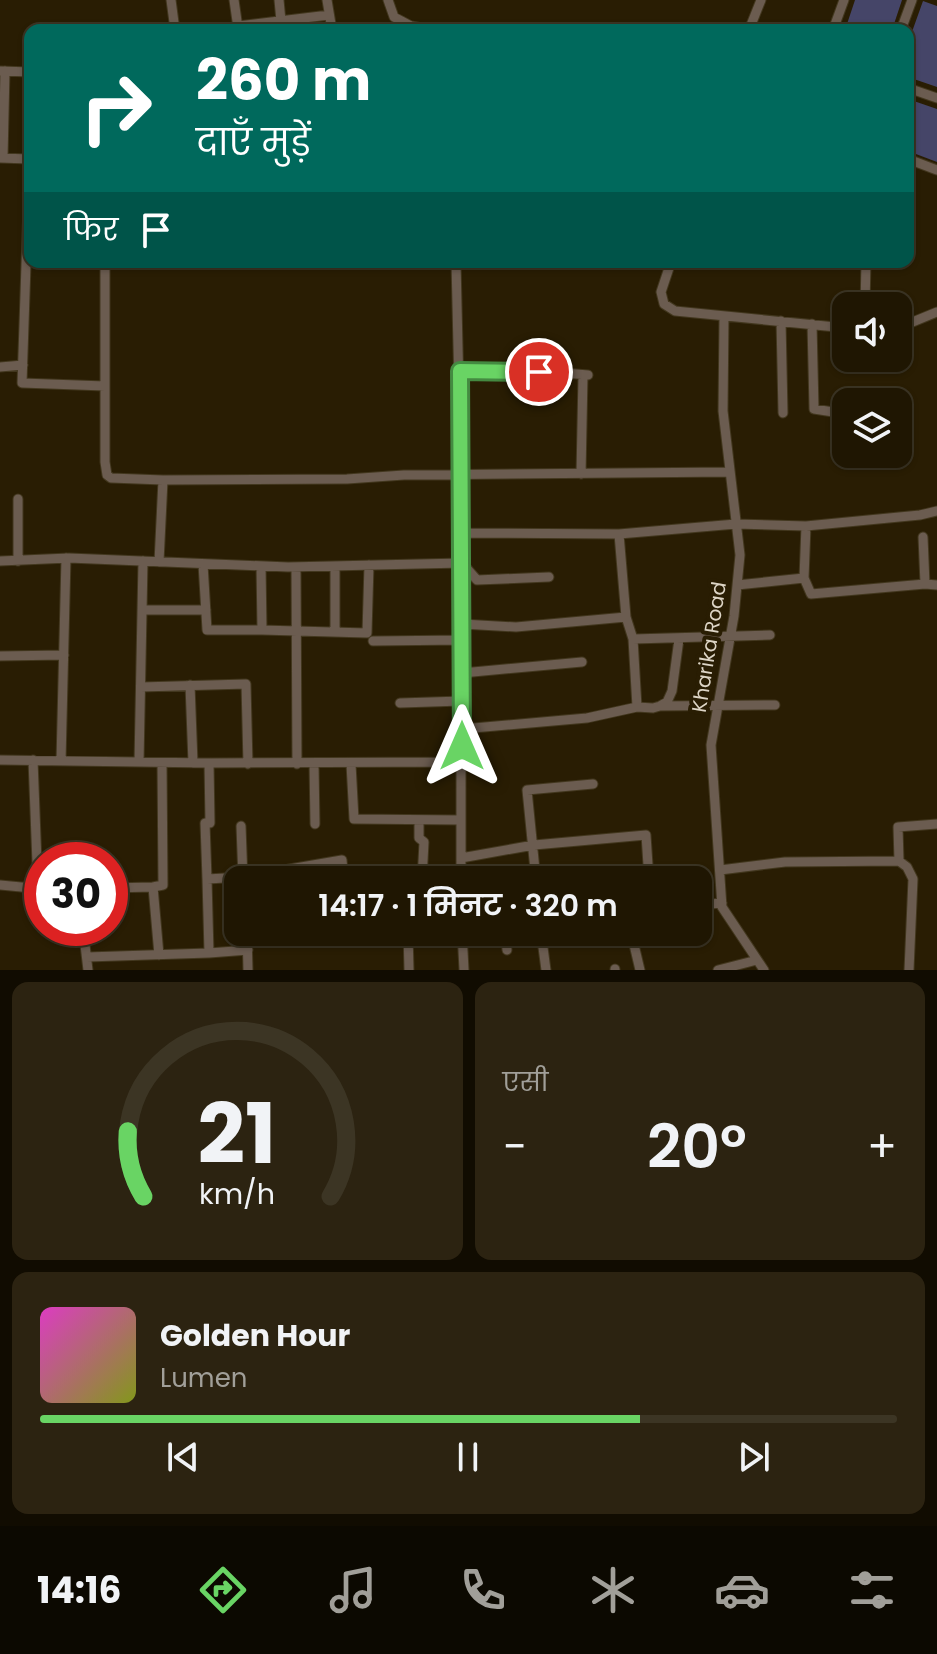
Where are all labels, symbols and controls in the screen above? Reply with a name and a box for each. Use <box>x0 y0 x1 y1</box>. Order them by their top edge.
text: 260 m <box>196 41 371 120</box>
icon: right <box>64 56 168 160</box>
text: दाएँ मुड़ें <box>196 117 311 168</box>
text: फिर <box>64 208 118 251</box>
icon: arrive <box>134 208 178 252</box>
map controls <box>832 292 912 468</box>
button: sound <box>832 292 912 372</box>
pin <box>505 338 573 406</box>
icon: arrive <box>517 350 561 394</box>
button: layers <box>832 388 912 468</box>
street label: Kharika Road <box>685 580 733 714</box>
position arrow <box>420 704 504 788</box>
speed limit sign: 30 <box>24 842 128 946</box>
text: 14:17 · 1 मिनट · 320 m <box>318 884 618 927</box>
text: एसी <box>503 1064 548 1100</box>
text: 21 <box>198 1076 277 1192</box>
text: 20° <box>647 1105 747 1189</box>
text: − <box>503 1116 527 1177</box>
text: + <box>867 1116 897 1177</box>
text: km/h <box>199 1174 275 1214</box>
text: Golden Hour <box>160 1314 350 1357</box>
text: Lumen <box>160 1360 247 1396</box>
icon: previous <box>161 1435 205 1479</box>
icon: pause <box>446 1435 490 1479</box>
icon: next <box>732 1435 776 1479</box>
icon: directions <box>195 1562 251 1618</box>
icon: music <box>325 1562 381 1618</box>
icon: phone <box>455 1562 511 1618</box>
icon: climate <box>585 1562 641 1618</box>
icon: car <box>714 1562 770 1618</box>
icon: filters <box>844 1562 900 1618</box>
text: 14:16 <box>37 1565 121 1616</box>

